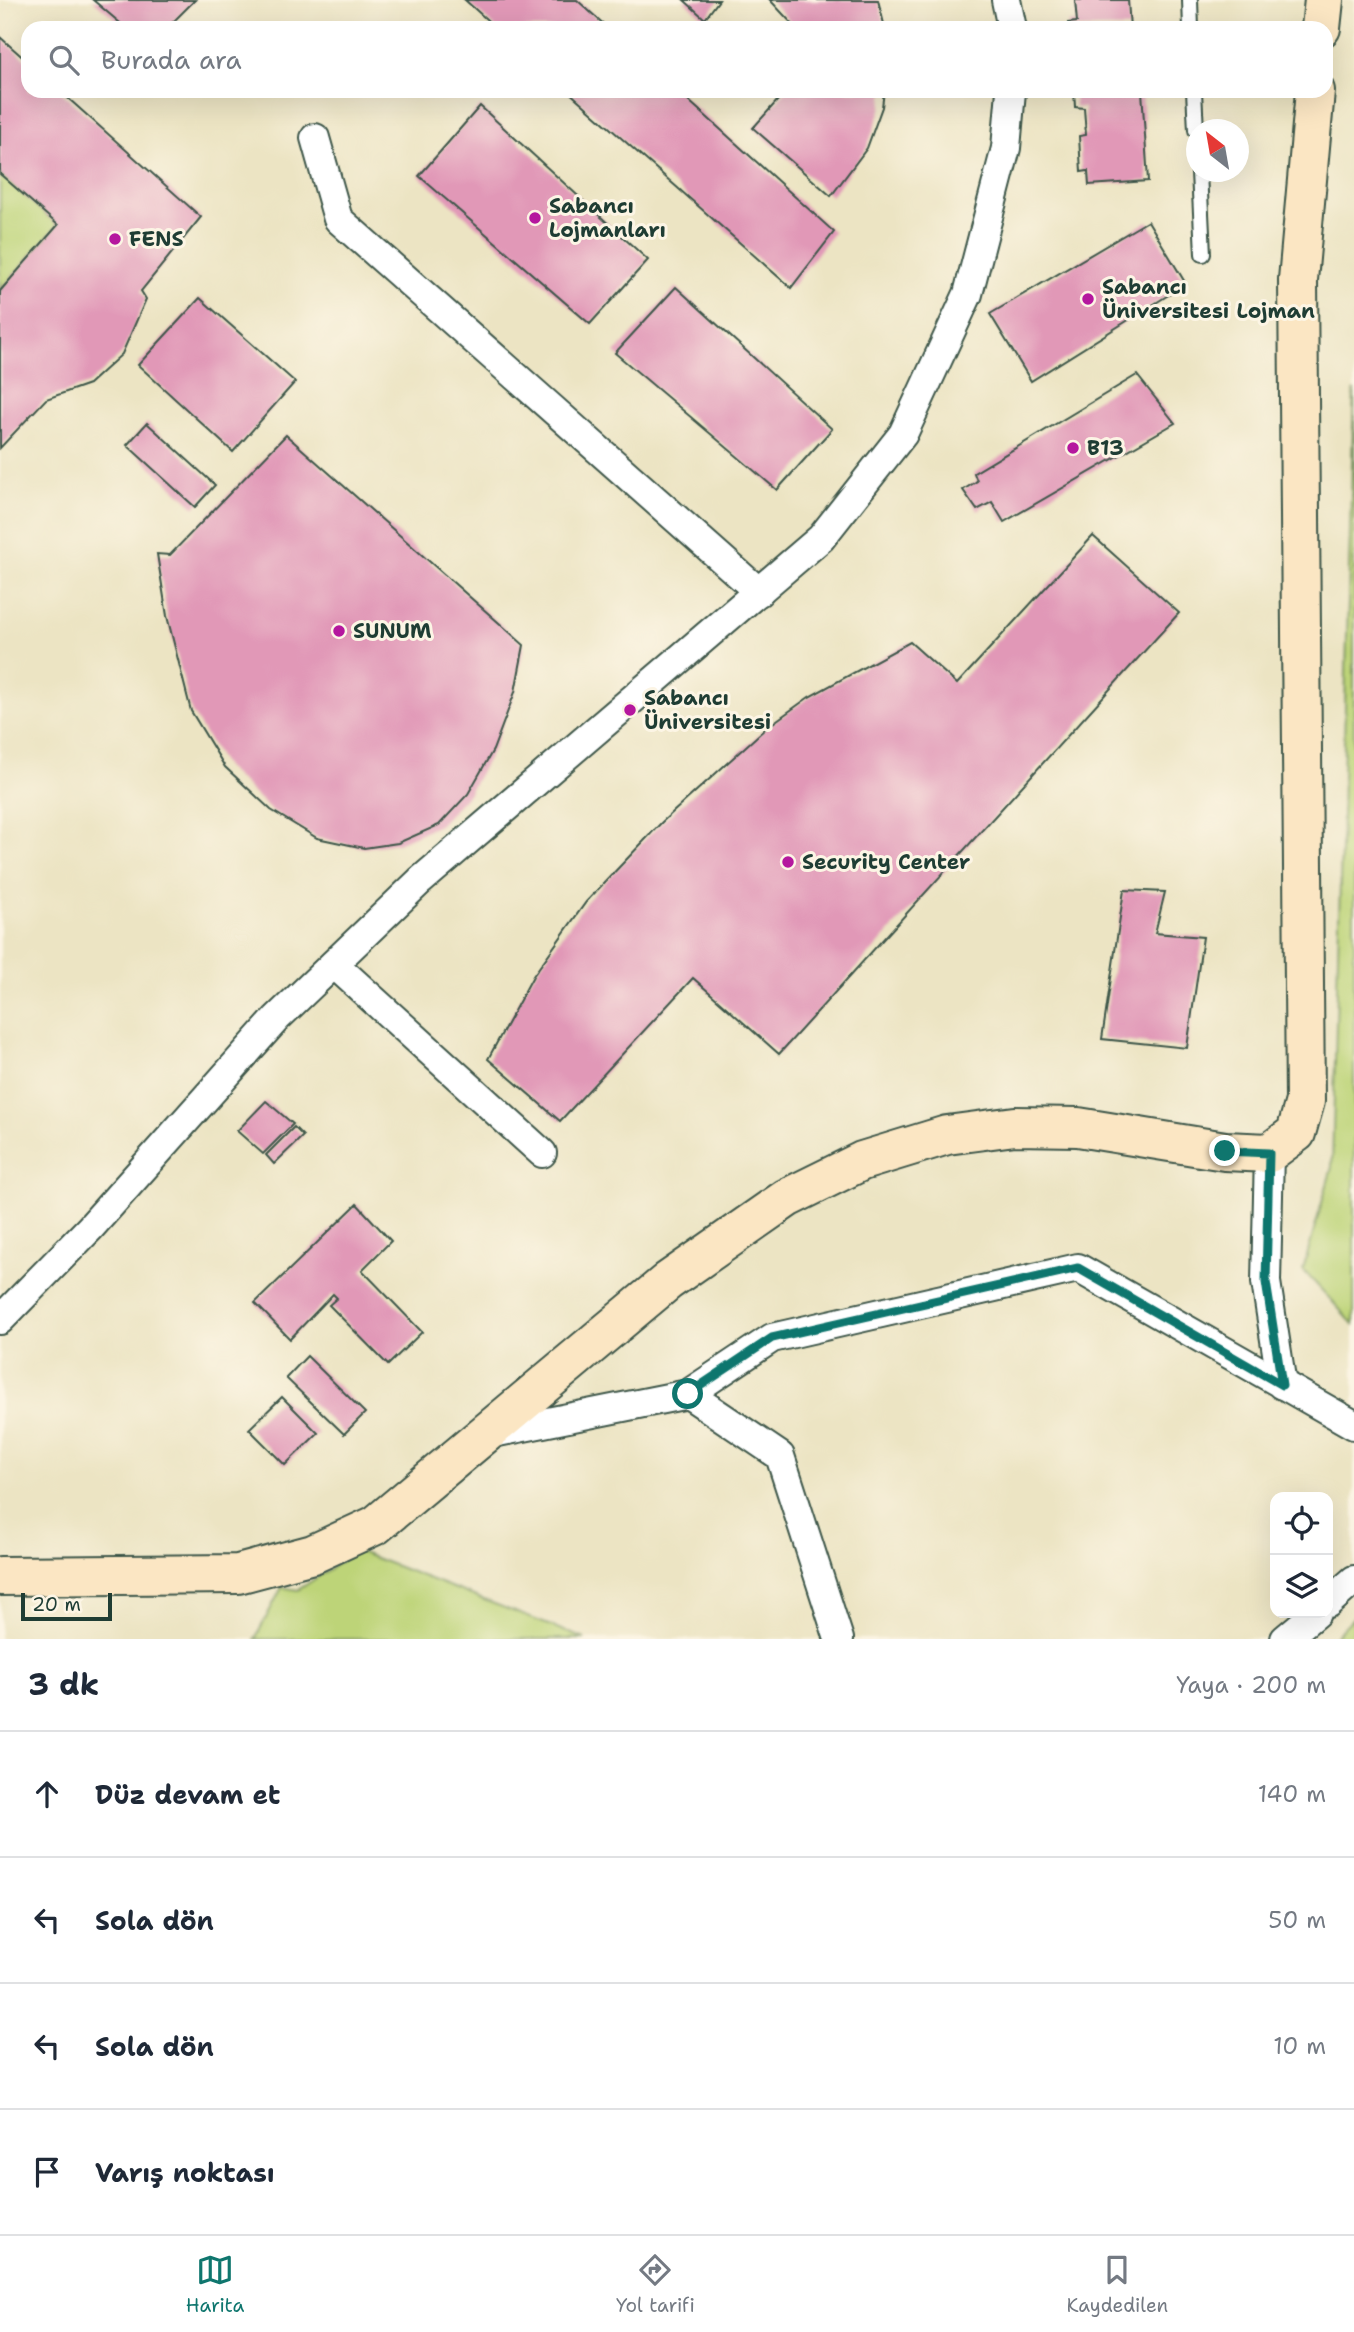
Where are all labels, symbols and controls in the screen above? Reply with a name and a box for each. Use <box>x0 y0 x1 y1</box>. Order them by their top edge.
search box <box>21 21 1333 98</box>
icon: search <box>45 41 83 79</box>
text: Burada ara <box>101 42 242 77</box>
north arrow <box>1186 119 1249 182</box>
place label: Sabancı Lojmanları <box>549 192 666 244</box>
marker: Sabancı Lojmanları <box>527 210 543 226</box>
place label: FENS <box>129 225 184 253</box>
marker: FENS <box>107 231 123 247</box>
place label: Sabancı Üniversitesi Lojman <box>1102 273 1315 325</box>
marker: Sabancı Üniversitesi Lojman <box>1080 291 1096 307</box>
place label: B13 <box>1087 434 1124 462</box>
marker: B13 <box>1065 440 1081 456</box>
place label: SUNUM <box>353 617 432 645</box>
marker: SUNUM <box>331 623 347 639</box>
place label: Sabancı Üniversitesi <box>644 684 771 736</box>
marker: Sabancı Üniversitesi <box>622 702 638 718</box>
place label: Security Center <box>802 848 970 876</box>
marker: Security Center <box>780 854 796 870</box>
route end <box>1209 1135 1240 1166</box>
route start <box>672 1378 703 1409</box>
map controls <box>1270 1492 1333 1618</box>
button: locate <box>1270 1492 1333 1555</box>
button: layers <box>1270 1555 1333 1618</box>
scale bar <box>21 1590 112 1622</box>
text: 20 m <box>32 1592 81 1617</box>
text: 3 dk <box>28 1664 99 1705</box>
text: Yaya · 200 m <box>1176 1670 1326 1700</box>
icon: ahead <box>28 1775 66 1813</box>
text: Düz devam et <box>95 1777 280 1812</box>
text: 140 m <box>1258 1779 1326 1809</box>
icon: left <box>28 1901 66 1939</box>
text: Sola dön <box>95 1903 214 1938</box>
text: 50 m <box>1268 1905 1326 1935</box>
icon: left <box>28 2027 66 2065</box>
text: Sola dön <box>95 2029 214 2064</box>
text: 10 m <box>1273 2031 1326 2061</box>
icon: arrive <box>28 2153 66 2191</box>
text: Varış noktası <box>95 2155 275 2190</box>
tab: Harita <box>186 2251 244 2318</box>
tab: Yol tarifi <box>616 2251 695 2318</box>
tab: Kaydedilen <box>1067 2251 1168 2318</box>

